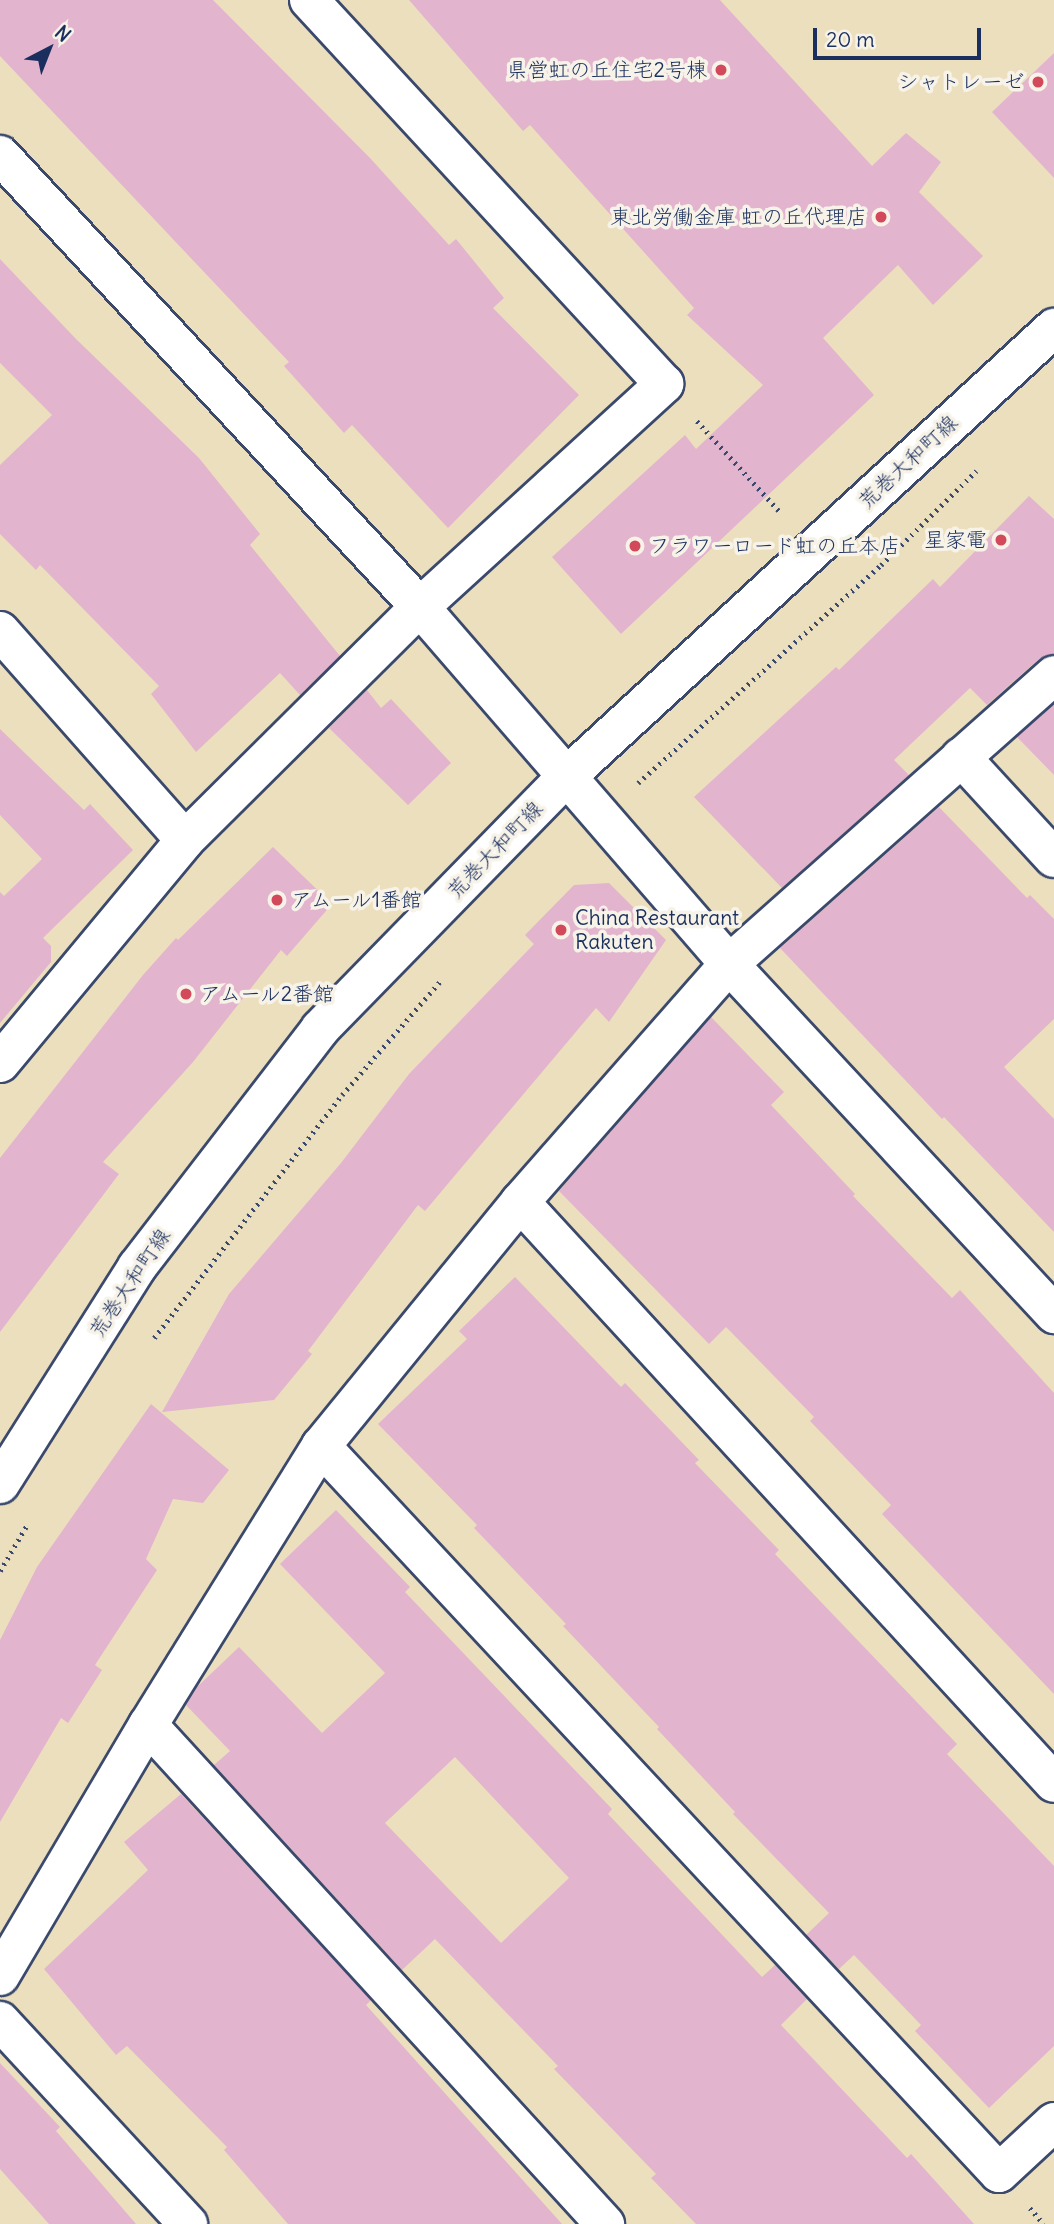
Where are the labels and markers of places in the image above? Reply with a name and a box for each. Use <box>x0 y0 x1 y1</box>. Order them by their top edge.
place label: 県営虹の丘住宅2号棟 <box>506 57 707 83</box>
marker: 県営虹の丘住宅2号棟 <box>713 62 729 78</box>
place label: シャトレーゼ <box>897 69 1024 95</box>
marker: シャトレーゼ <box>1030 74 1046 90</box>
place label: 東北労働金庫 虹の丘代理店 <box>610 204 867 230</box>
marker: 東北労働金庫 虹の丘代理店 <box>873 209 889 225</box>
place label: 星家電 <box>924 527 987 553</box>
marker: 星家電 <box>993 532 1009 548</box>
place label: フラワーロード虹の丘本店 <box>649 533 901 559</box>
marker: フラワーロード虹の丘本店 <box>627 538 643 554</box>
place label: アムール1番館 <box>291 887 424 913</box>
marker: アムール1番館 <box>269 892 285 908</box>
place label: China Restaurant Rakuten <box>575 905 739 955</box>
marker: China Restaurant Rakuten <box>553 922 569 938</box>
place label: アムール2番館 <box>200 981 337 1007</box>
marker: アムール2番館 <box>178 986 194 1002</box>

